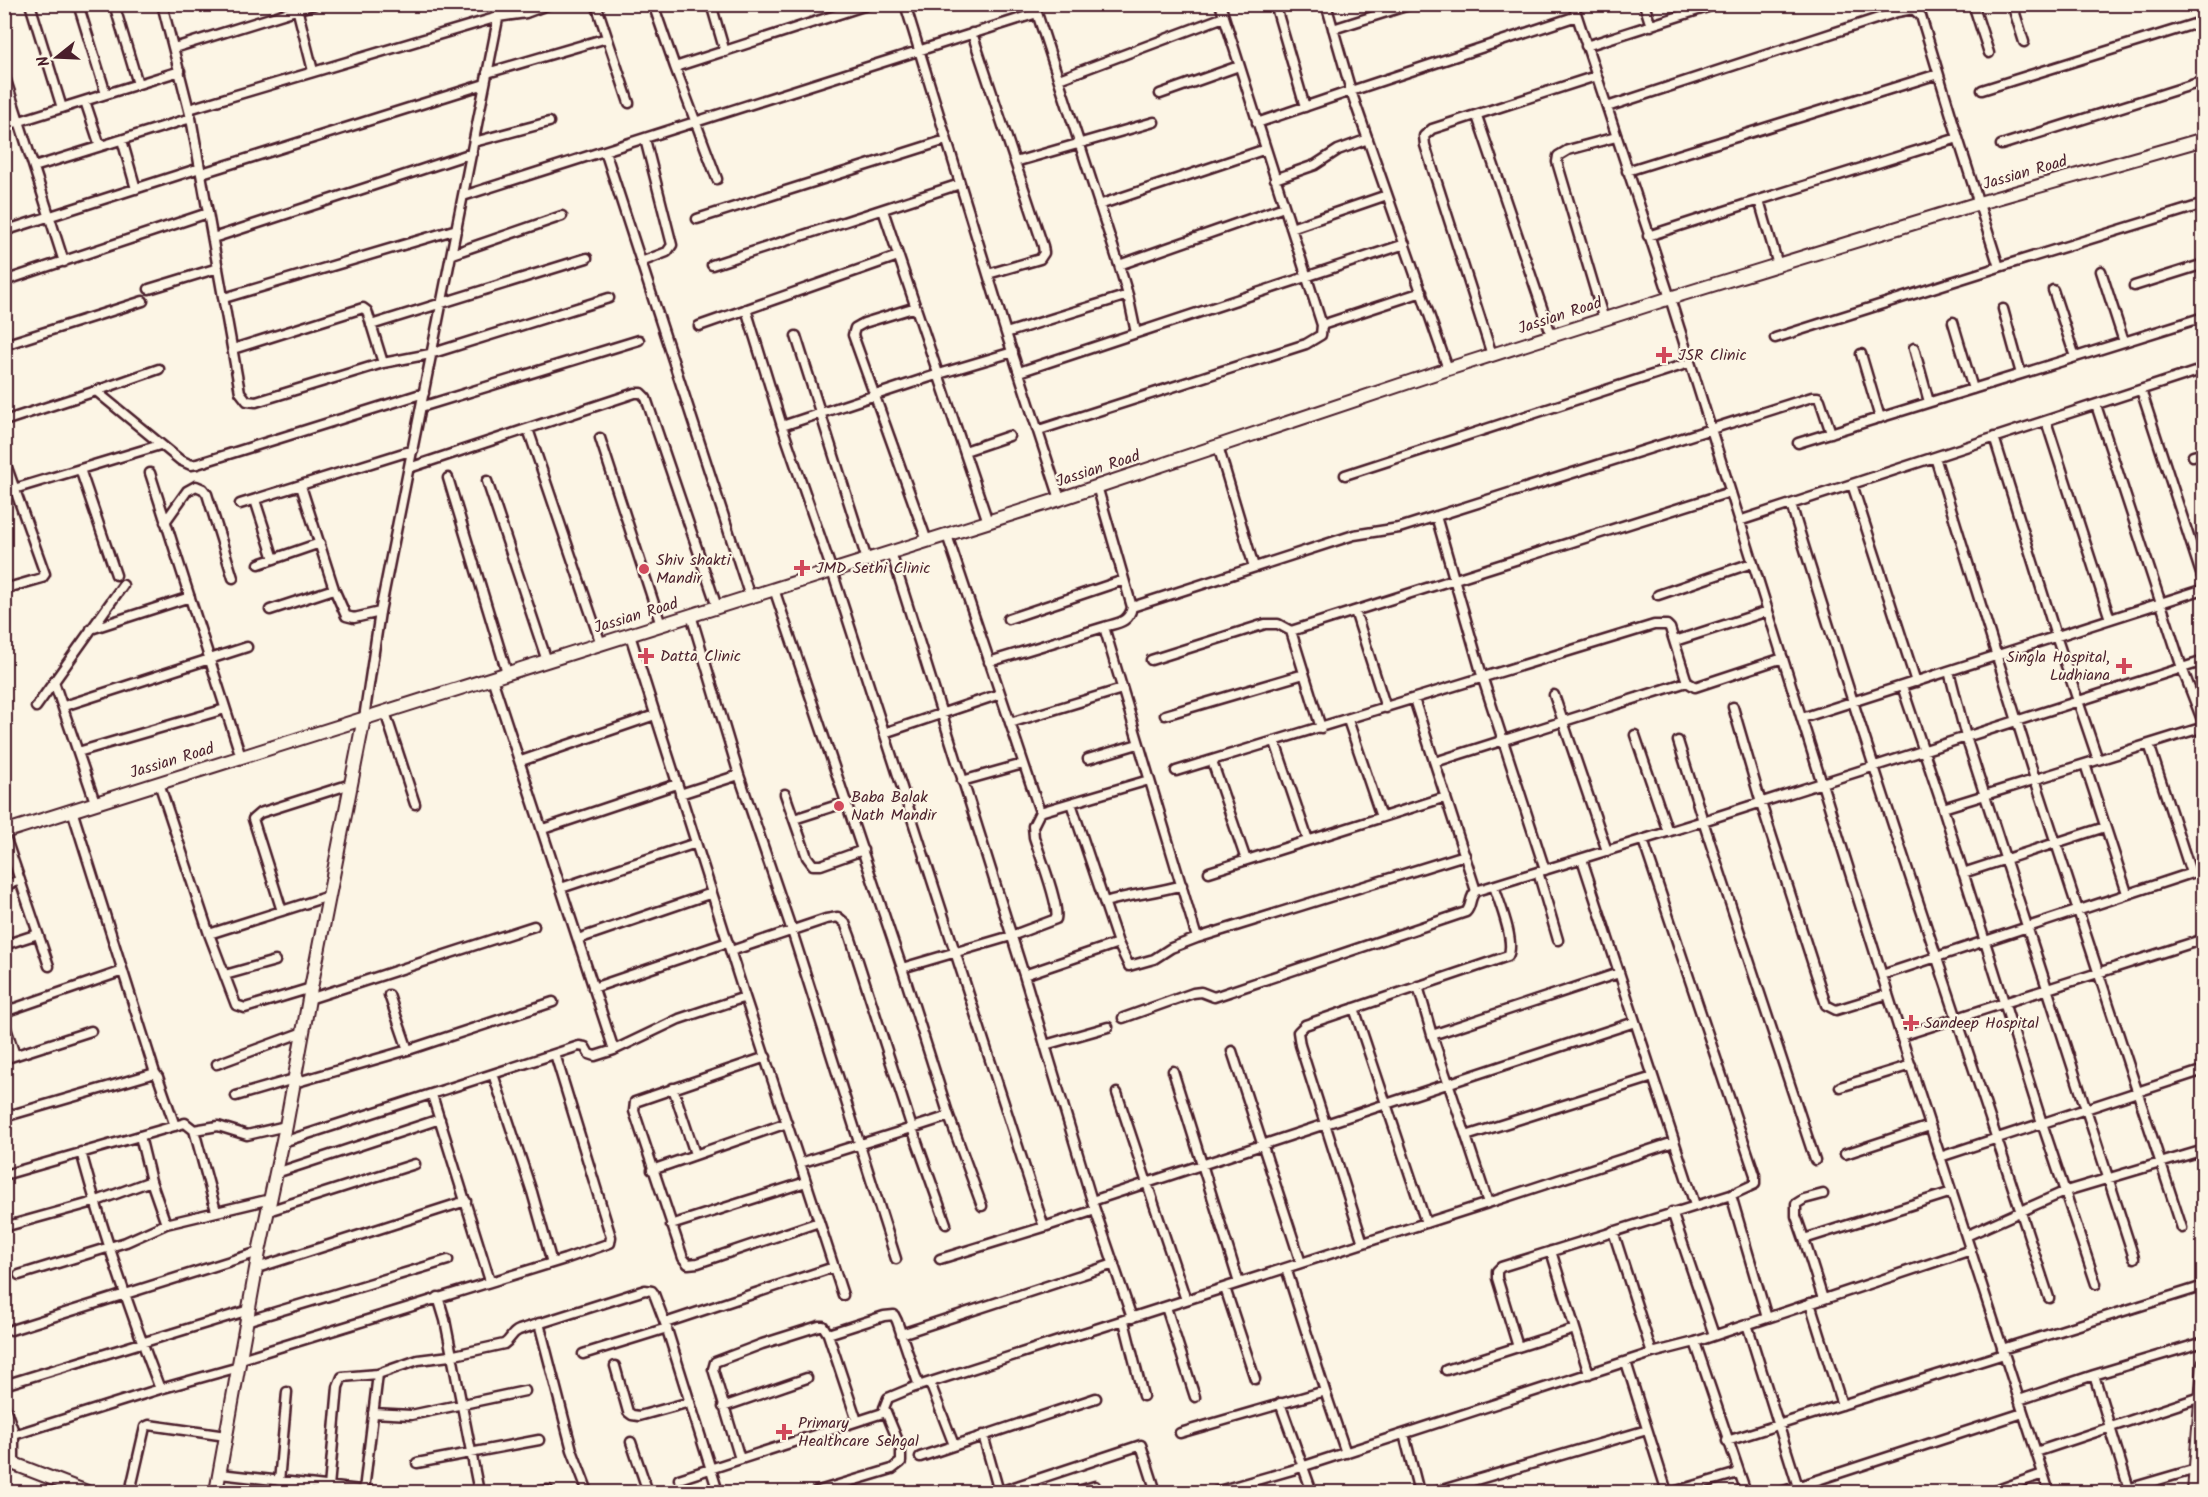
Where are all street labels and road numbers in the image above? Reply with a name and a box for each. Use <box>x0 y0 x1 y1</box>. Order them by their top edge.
street label: Jassian Road <box>1980 149 2071 197</box>
street label: Jassian Road <box>1515 290 1606 341</box>
street label: Jassian Road <box>1053 443 1144 494</box>
street label: Jassian Road <box>591 591 682 641</box>
street label: Jassian Road <box>127 736 218 786</box>

